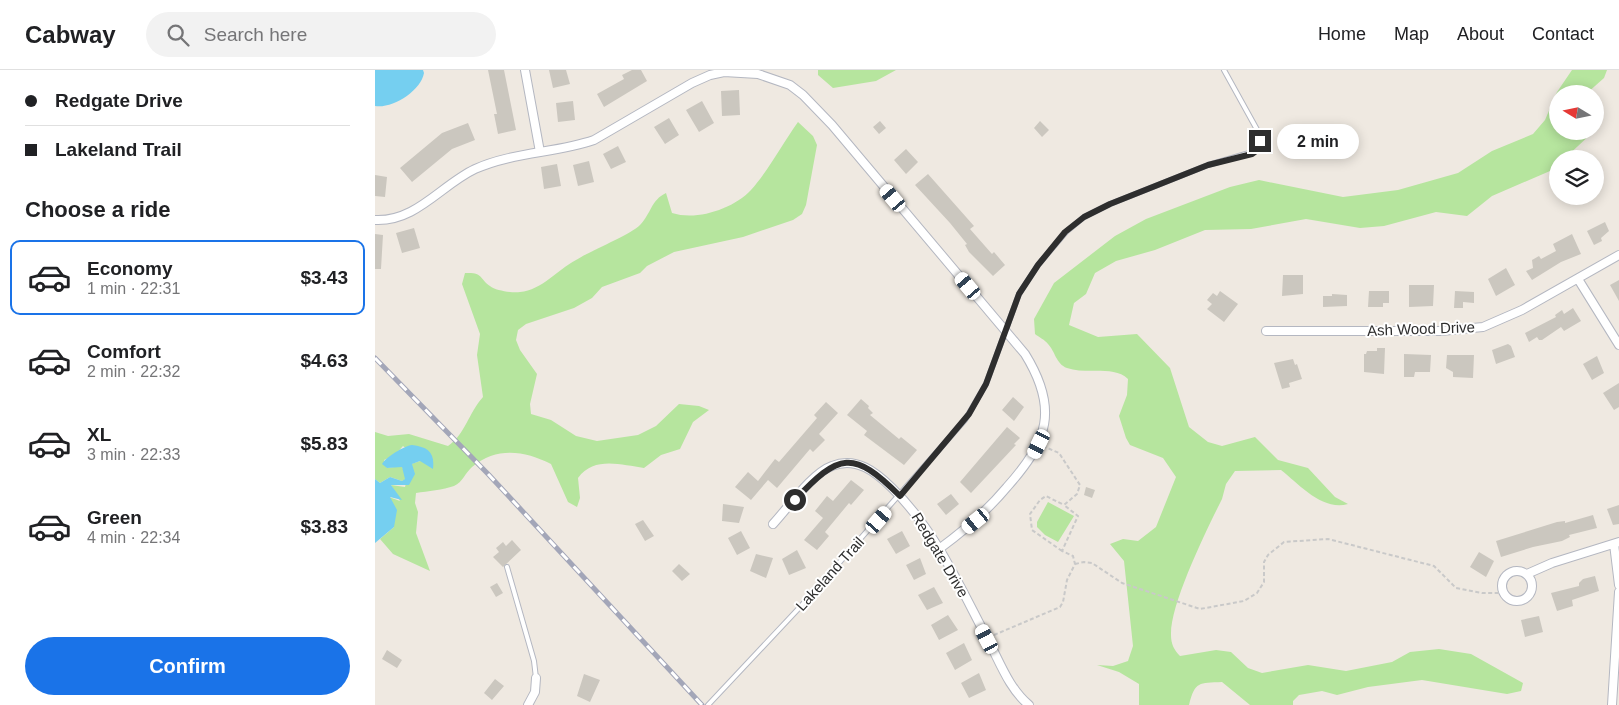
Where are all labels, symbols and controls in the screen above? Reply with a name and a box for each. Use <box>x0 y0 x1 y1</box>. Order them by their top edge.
search box <box>146 12 496 57</box>
text: Cabway <box>25 21 116 48</box>
icon: search <box>164 21 192 49</box>
text: Search here <box>204 24 307 45</box>
text: Home <box>1318 24 1366 44</box>
text: Map <box>1394 24 1429 44</box>
text: About <box>1457 24 1504 44</box>
text: Contact <box>1532 24 1594 44</box>
north arrow <box>1549 85 1604 140</box>
map controls <box>1549 85 1604 205</box>
text: Redgate Drive <box>55 90 183 111</box>
callout: 2 min <box>1277 124 1360 158</box>
route end <box>1249 130 1271 152</box>
text: 2 min <box>1297 133 1339 150</box>
text: Lakeland Trail <box>55 139 182 160</box>
button: layers <box>1549 150 1604 205</box>
car <box>877 182 908 214</box>
text: Choose a ride <box>25 197 170 222</box>
icon: car <box>27 255 72 300</box>
text: Economy <box>87 258 173 279</box>
text: $3.43 <box>300 267 348 288</box>
car <box>952 270 983 302</box>
text: 1 min · 22:31 <box>87 280 180 297</box>
street label: Ash Wood Drive <box>1367 318 1475 339</box>
icon: car <box>27 338 72 383</box>
text: Comfort <box>87 341 161 362</box>
text: $4.63 <box>300 350 348 371</box>
text: 2 min · 22:32 <box>87 363 180 380</box>
icon: car <box>27 421 72 466</box>
text: XL <box>87 424 111 445</box>
car <box>1025 427 1052 461</box>
text: $5.83 <box>300 433 348 454</box>
text: 3 min · 22:33 <box>87 446 180 463</box>
route start <box>784 489 806 511</box>
icon: car <box>27 504 72 549</box>
car <box>863 504 894 536</box>
car <box>959 506 992 536</box>
text: Green <box>87 507 142 528</box>
street label: Redgate Drive <box>908 509 972 600</box>
text: $3.83 <box>300 516 348 537</box>
text: 4 min · 22:34 <box>87 529 180 546</box>
street label: Lakeland Trail <box>792 533 867 614</box>
car <box>973 622 1000 656</box>
button: Confirm <box>25 637 350 695</box>

